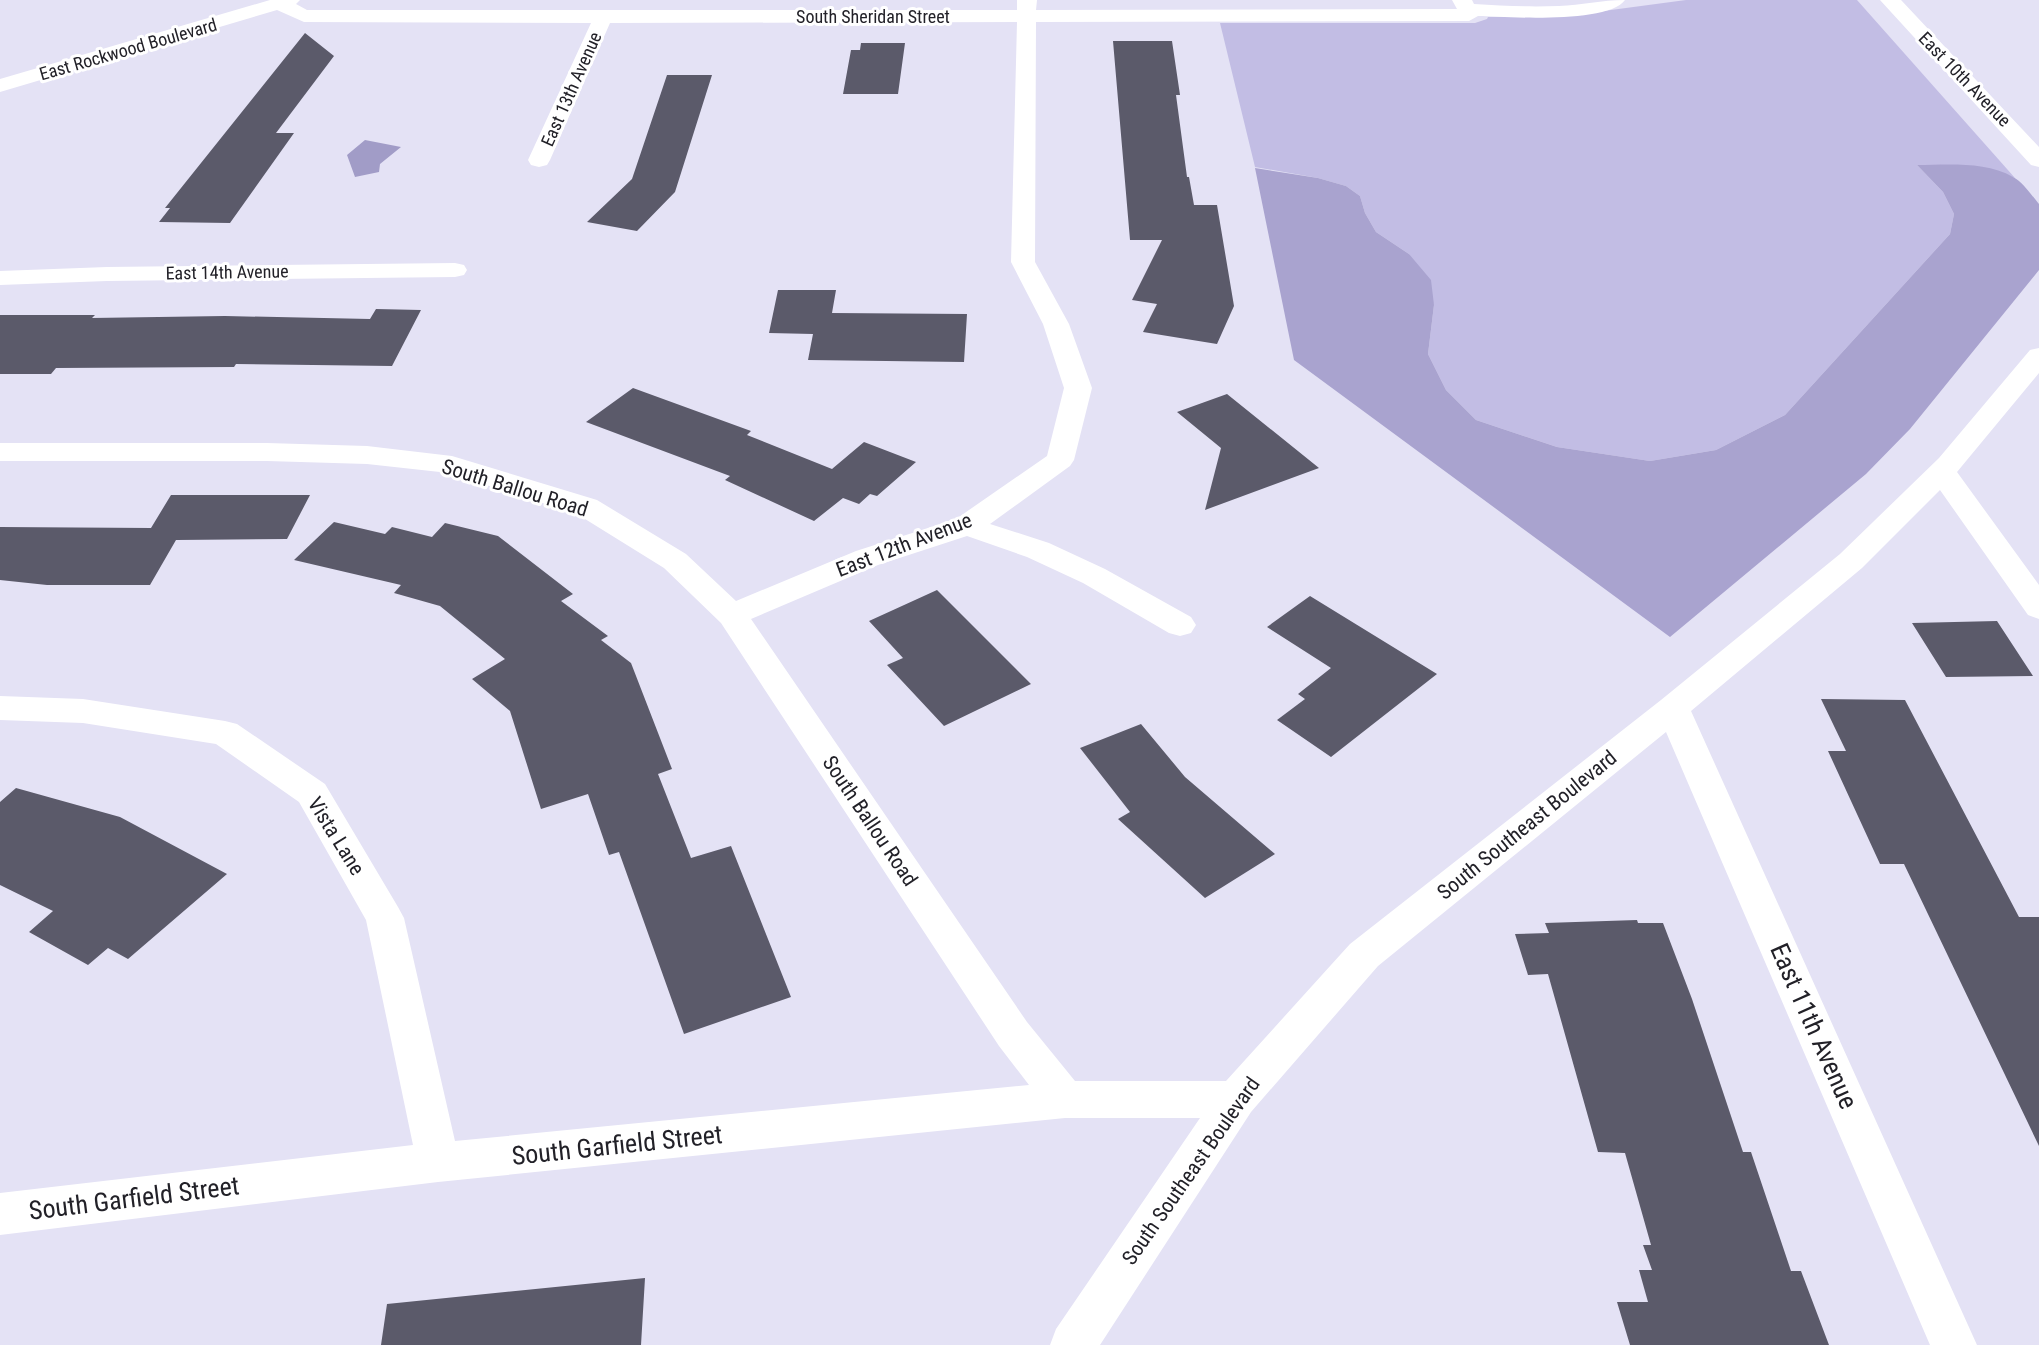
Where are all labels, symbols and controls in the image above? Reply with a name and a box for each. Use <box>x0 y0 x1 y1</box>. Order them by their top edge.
street label: South Sheridan Street <box>796 6 950 27</box>
street label: East Rockwood Boulevard <box>37 14 219 84</box>
street label: East 10th Avenue <box>1915 27 2015 131</box>
street label: East 13th Avenue <box>536 29 606 149</box>
street label: East 14th Avenue <box>165 260 289 284</box>
street label: South Ballou Road <box>439 454 591 522</box>
street label: East 12th Avenue <box>833 508 975 582</box>
street label: South Southeast Boulevard <box>1433 745 1621 905</box>
street label: South Ballou Road <box>818 751 922 891</box>
street label: Vista Lane <box>303 793 369 880</box>
street label: East 11th Avenue <box>1764 939 1864 1113</box>
street label: South Southeast Boulevard <box>1117 1073 1265 1269</box>
street label: South Garfield Street <box>510 1119 724 1171</box>
street label: South Garfield Street <box>27 1170 241 1226</box>

